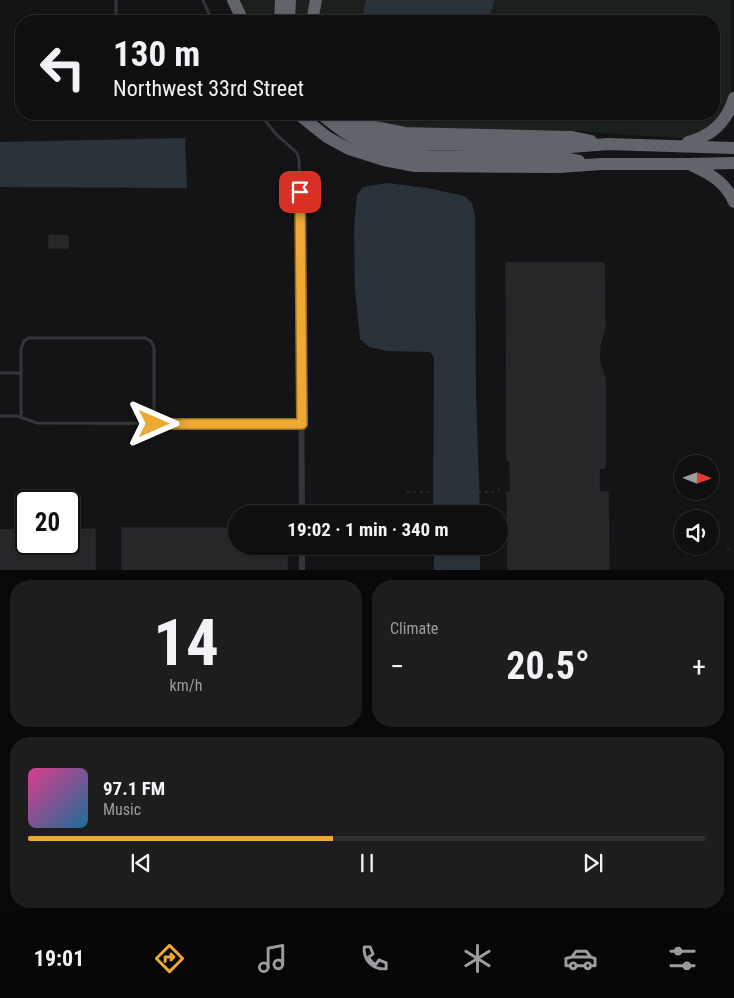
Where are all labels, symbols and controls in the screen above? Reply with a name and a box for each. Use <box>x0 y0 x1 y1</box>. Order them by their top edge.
text: 130 m <box>113 34 200 75</box>
icon: left <box>30 35 95 100</box>
text: Northwest 33rd Street <box>113 76 304 101</box>
pin <box>279 171 321 213</box>
icon: arrive <box>286 178 314 206</box>
position arrow <box>127 397 179 449</box>
north arrow <box>674 455 719 500</box>
map controls <box>674 455 719 555</box>
speed limit sign: 20 <box>15 490 80 555</box>
button: sound <box>674 510 719 555</box>
text: 19:02 · 1 min · 340 m <box>287 518 449 541</box>
text: 14 <box>153 605 219 681</box>
text: Climate <box>390 619 438 638</box>
text: 20.5° <box>506 644 590 688</box>
text: − <box>390 650 404 683</box>
text: + <box>692 650 706 683</box>
text: km/h <box>170 676 202 695</box>
text: 97.1 FM <box>103 777 165 800</box>
text: Music <box>103 800 141 819</box>
icon: previous <box>127 849 155 877</box>
icon: pause <box>353 849 381 877</box>
icon: next <box>579 849 607 877</box>
icon: directions <box>152 941 187 976</box>
icon: music <box>255 941 290 976</box>
icon: phone <box>357 941 392 976</box>
icon: climate <box>460 941 495 976</box>
icon: car <box>563 941 598 976</box>
icon: filters <box>665 941 700 976</box>
text: 19:01 <box>34 946 84 971</box>

